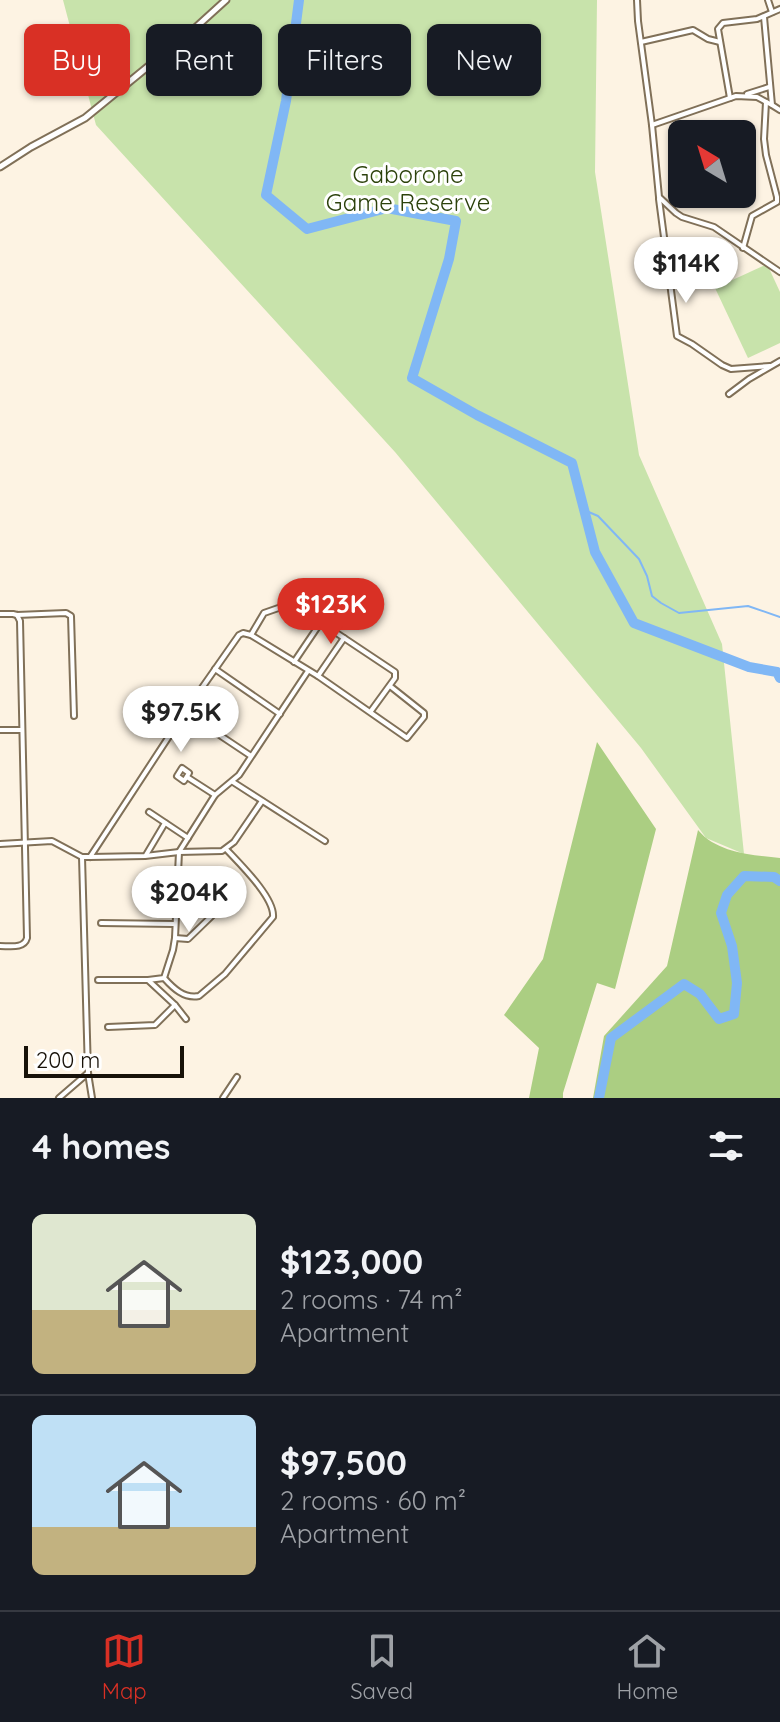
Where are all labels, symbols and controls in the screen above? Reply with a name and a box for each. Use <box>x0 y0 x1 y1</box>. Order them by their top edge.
chip: Buy <box>24 24 130 96</box>
chip: Rent <box>146 24 262 96</box>
chip: Filters <box>278 24 411 96</box>
chip: New <box>427 24 541 96</box>
north arrow <box>668 120 756 208</box>
map controls <box>668 120 756 208</box>
park label: Gaborone Game Reserve <box>326 159 490 217</box>
pin: $114K <box>630 237 742 305</box>
text: $114K <box>652 246 720 279</box>
pin: $123K <box>275 578 387 646</box>
text: $123K <box>295 587 367 620</box>
pin: $97.5K <box>116 686 246 754</box>
text: $97.5K <box>141 695 221 728</box>
pin: $204K <box>133 866 245 934</box>
text: $204K <box>150 875 228 908</box>
scale bar <box>24 1042 184 1078</box>
text: 200 m <box>36 1046 100 1074</box>
icon: filters <box>704 1124 748 1168</box>
text: 4 homes <box>32 1125 170 1168</box>
text: $123,000 <box>280 1240 423 1283</box>
icon: home <box>96 1246 192 1342</box>
text: 2 rooms · 74 m² <box>280 1283 463 1316</box>
text: Apartment <box>280 1316 409 1349</box>
text: $97,500 <box>280 1441 407 1484</box>
icon: home <box>96 1447 192 1543</box>
text: 2 rooms · 60 m² <box>280 1484 466 1517</box>
text: Apartment <box>280 1517 409 1550</box>
tab: Map <box>102 1629 147 1705</box>
tab: Saved <box>350 1629 413 1705</box>
tab: Home <box>617 1629 678 1705</box>

